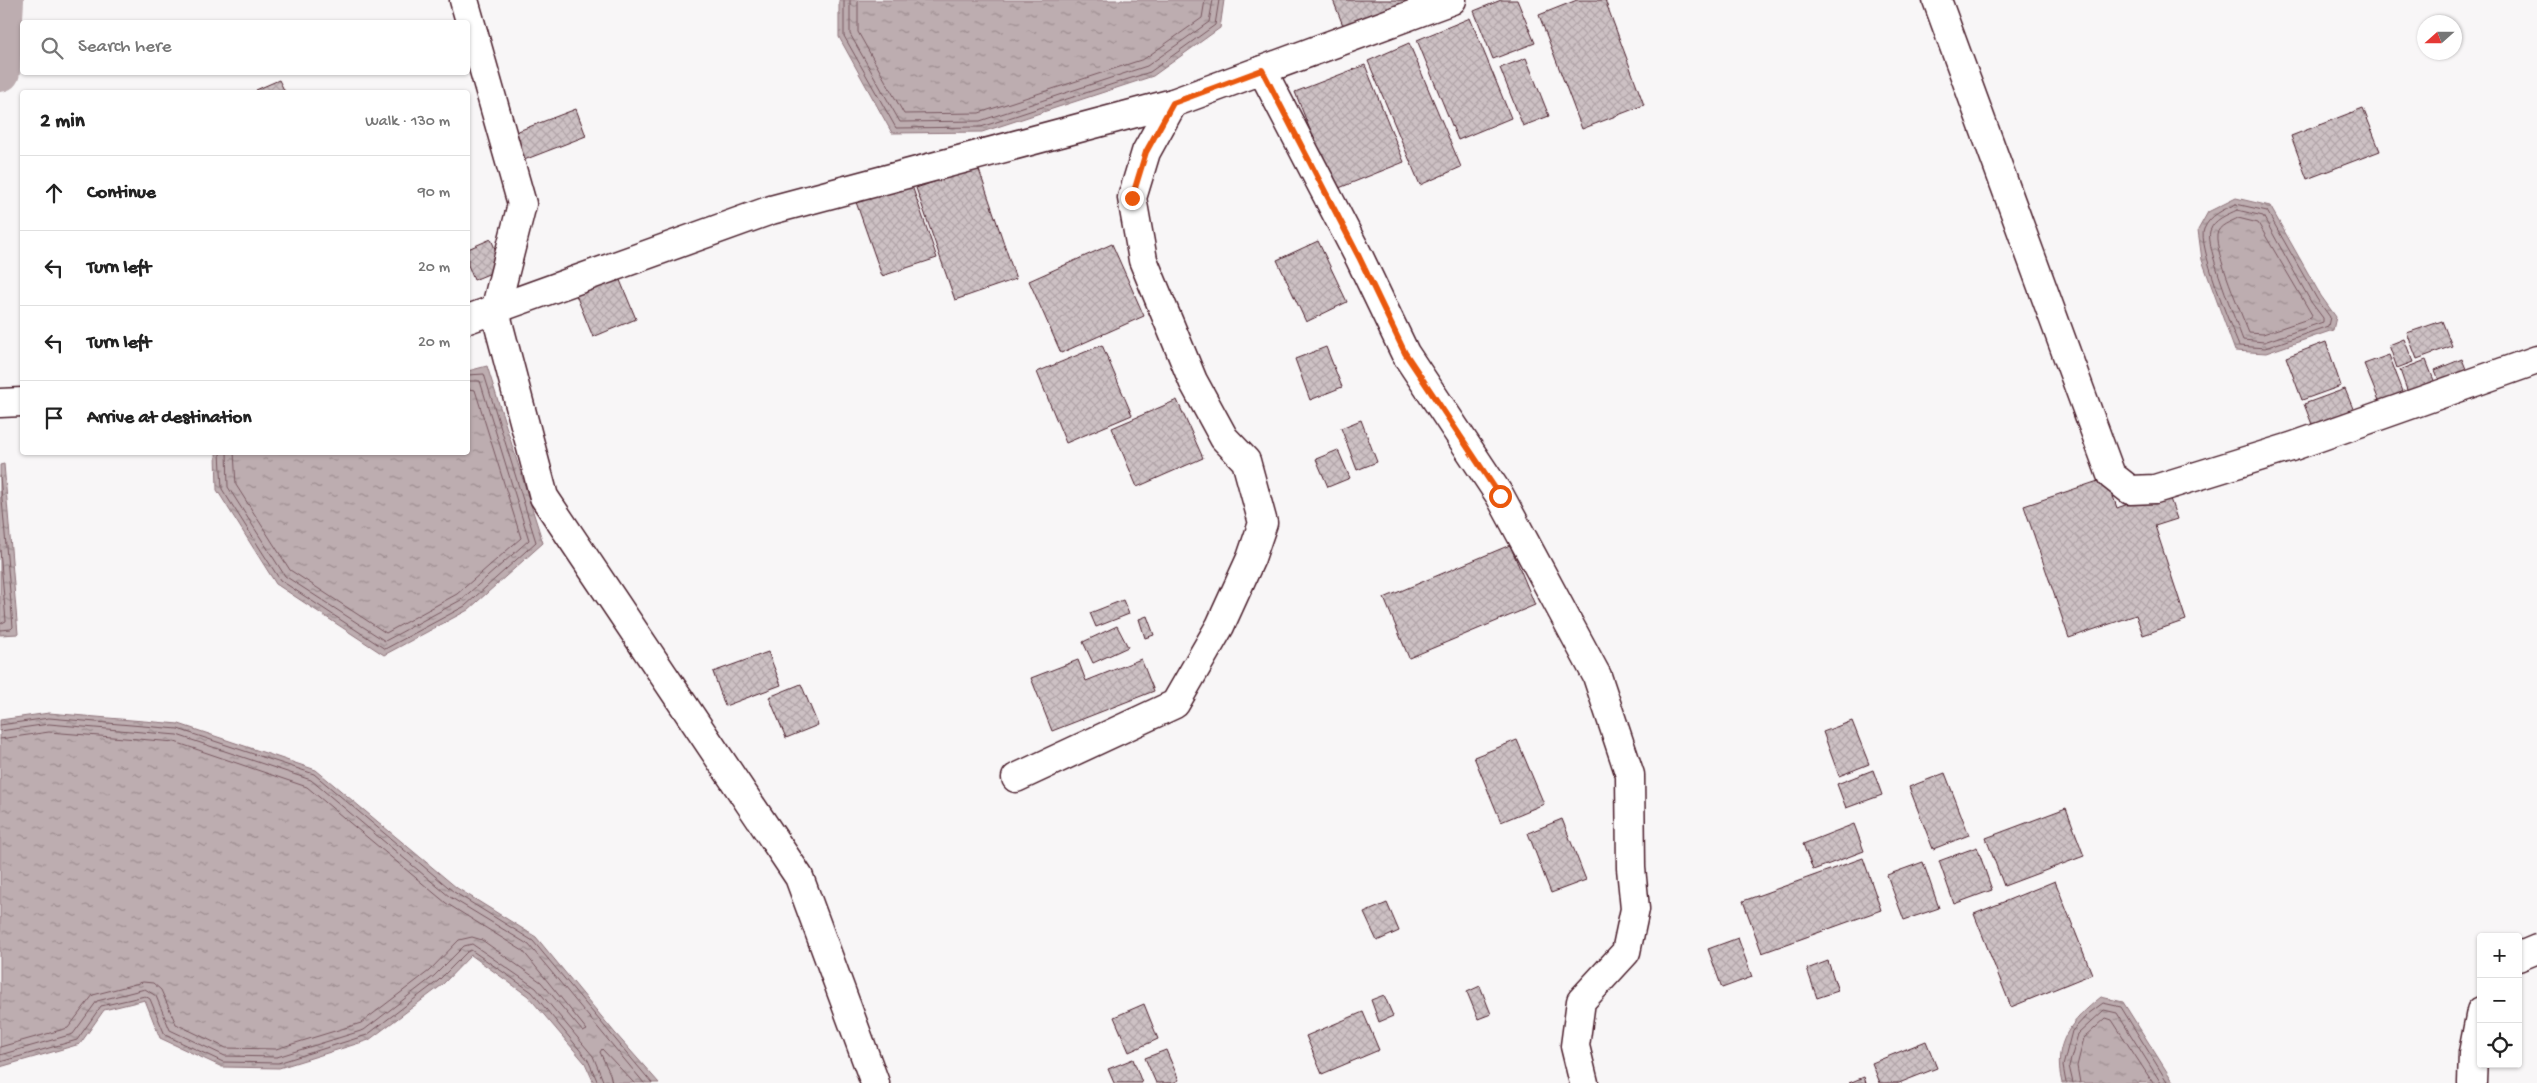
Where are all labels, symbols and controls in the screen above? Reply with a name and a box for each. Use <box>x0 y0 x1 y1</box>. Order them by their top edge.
north arrow <box>2417 15 2462 60</box>
search box <box>20 20 470 75</box>
icon: search <box>38 34 66 62</box>
text: Search here <box>78 36 172 59</box>
text: 2 min <box>40 110 85 135</box>
text: Walk · 130 m <box>365 113 450 132</box>
icon: ahead <box>40 179 68 207</box>
text: Continue <box>87 182 156 205</box>
text: 90 m <box>418 184 450 203</box>
route end <box>1121 187 1144 210</box>
icon: left <box>40 254 68 282</box>
text: Turn left <box>87 257 151 280</box>
text: 20 m <box>418 259 450 278</box>
icon: left <box>40 329 68 357</box>
text: Turn left <box>87 332 151 355</box>
text: 20 m <box>418 334 450 353</box>
icon: arrive <box>40 404 68 432</box>
text: Arrive at destination <box>87 407 251 430</box>
route start <box>1489 485 1512 508</box>
map controls <box>2477 933 2522 1068</box>
button: + <box>2477 933 2522 978</box>
button: − <box>2477 978 2522 1023</box>
button: locate <box>2477 1023 2522 1068</box>

